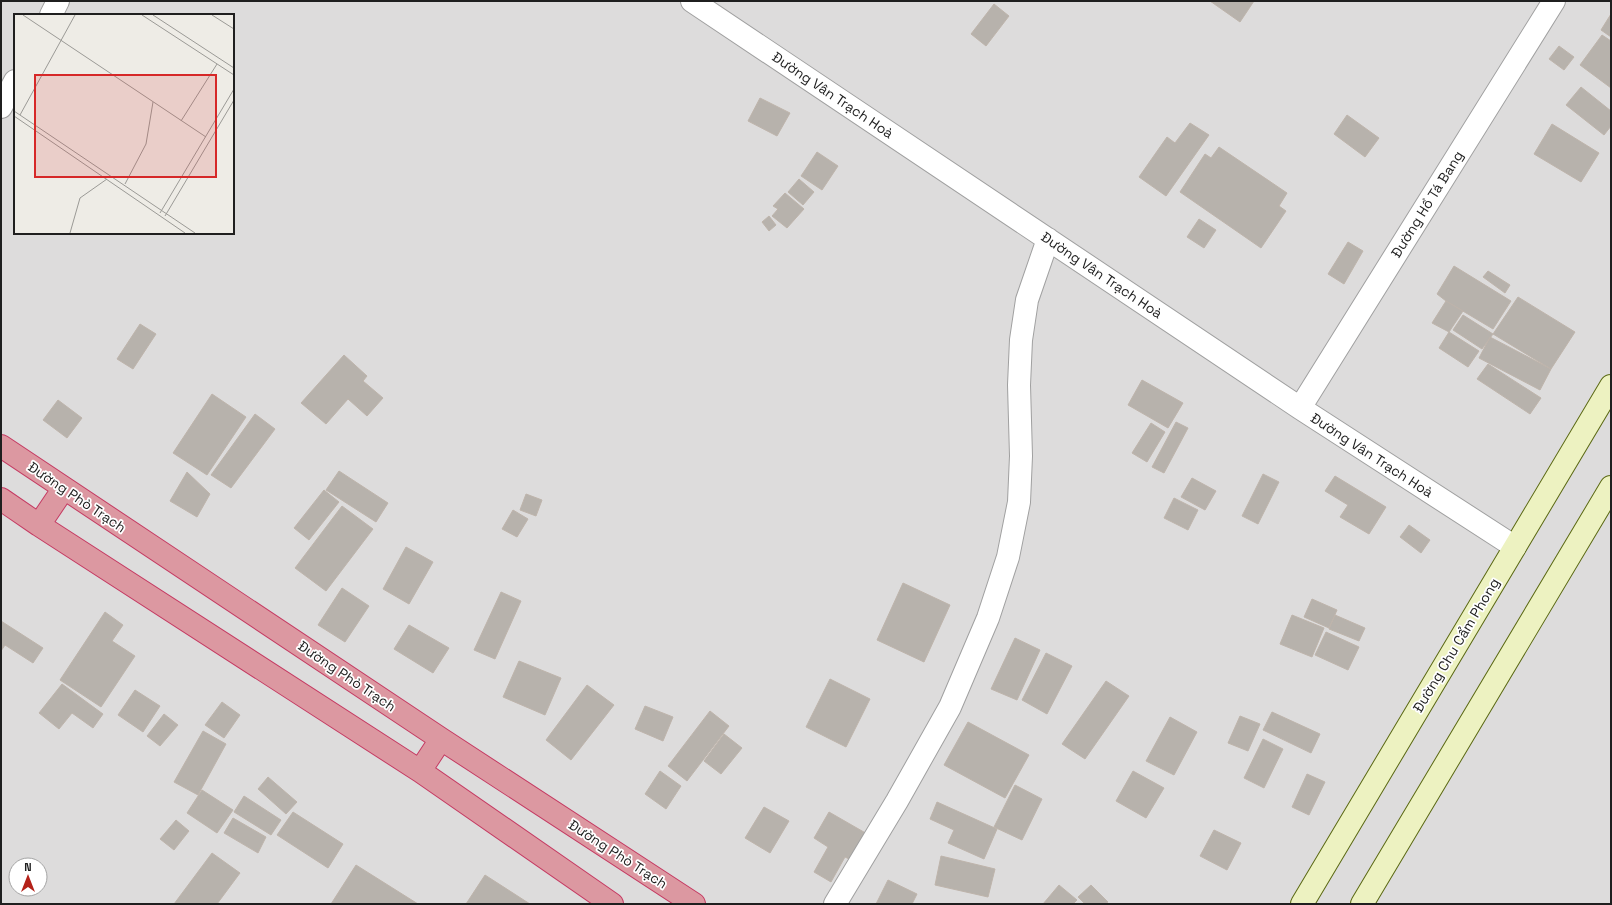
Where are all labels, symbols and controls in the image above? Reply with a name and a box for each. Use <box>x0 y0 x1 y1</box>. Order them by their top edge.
inset map <box>14 14 234 234</box>
street label: Đường Vân Trạch Hoà <box>769 48 897 142</box>
street label: Đường Hồ Tá Bang <box>1387 147 1467 261</box>
street label: Đường Vân Trạch Hoà <box>1038 228 1166 322</box>
street label: Đường Vân Trạch Hoà <box>1307 409 1437 501</box>
street label: Đường Phò Trạch <box>25 458 129 536</box>
street label: Đường Chu Cẩm Phong <box>1409 574 1503 716</box>
street label: Đường Phò Trạch <box>295 637 399 715</box>
street label: Đường Phò Trạch <box>565 815 671 893</box>
north arrow <box>8 857 48 897</box>
text: N <box>24 860 32 874</box>

